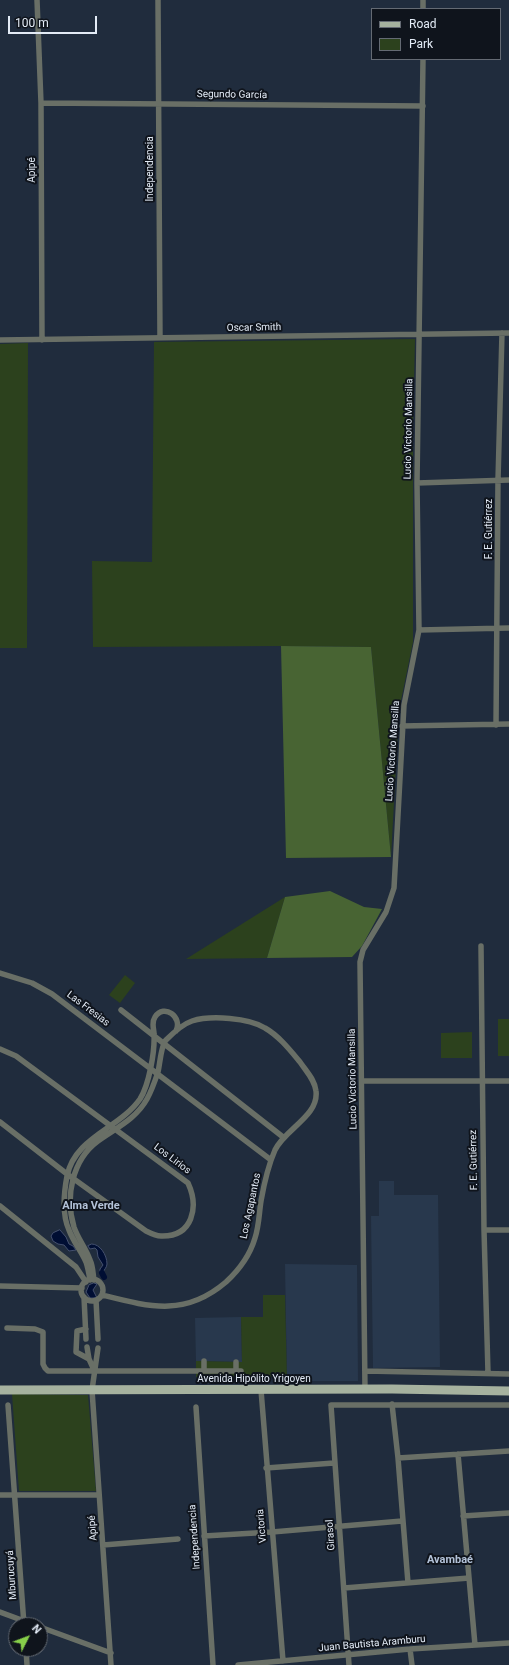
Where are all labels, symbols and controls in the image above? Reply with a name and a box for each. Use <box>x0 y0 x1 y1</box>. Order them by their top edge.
scale bar <box>10 8 99 34</box>
legend <box>371 8 501 60</box>
text: 100 m <box>15 16 49 30</box>
text: Road <box>409 17 437 31</box>
text: Park <box>409 37 433 51</box>
street label: Segundo García <box>197 88 267 102</box>
street label: Independencia <box>144 136 156 202</box>
street label: Apipé <box>26 157 38 183</box>
street label: Oscar Smith <box>227 322 281 334</box>
street label: Lucio Victorio Mansilla <box>402 378 416 480</box>
street label: F. E. Gutiérrez <box>483 499 495 559</box>
street label: Lucio Victorio Mansilla <box>383 700 403 802</box>
street label: Las Fresias <box>64 989 112 1029</box>
street label: Lucio Victorio Mansilla <box>346 1028 360 1130</box>
street label: F. E. Gutiérrez <box>467 1130 481 1190</box>
street label: Los Lirios <box>151 1141 193 1177</box>
street label: Los Agapantos <box>238 1172 264 1240</box>
district label: Alma Verde <box>62 1199 120 1213</box>
street label: Avenida Hipólito Yrigoyen <box>197 1373 311 1385</box>
street label: Independencia <box>187 1504 203 1570</box>
street label: Victoria <box>255 1508 269 1544</box>
street label: Apipé <box>86 1515 100 1541</box>
street label: Girasol <box>324 1519 338 1551</box>
street label: Mburucuyá <box>4 1550 20 1600</box>
district label: Avambaé <box>427 1553 473 1567</box>
north arrow <box>8 1617 48 1657</box>
text: N <box>29 1622 44 1637</box>
street label: Juan Bautista Aramburu <box>318 1633 426 1655</box>

